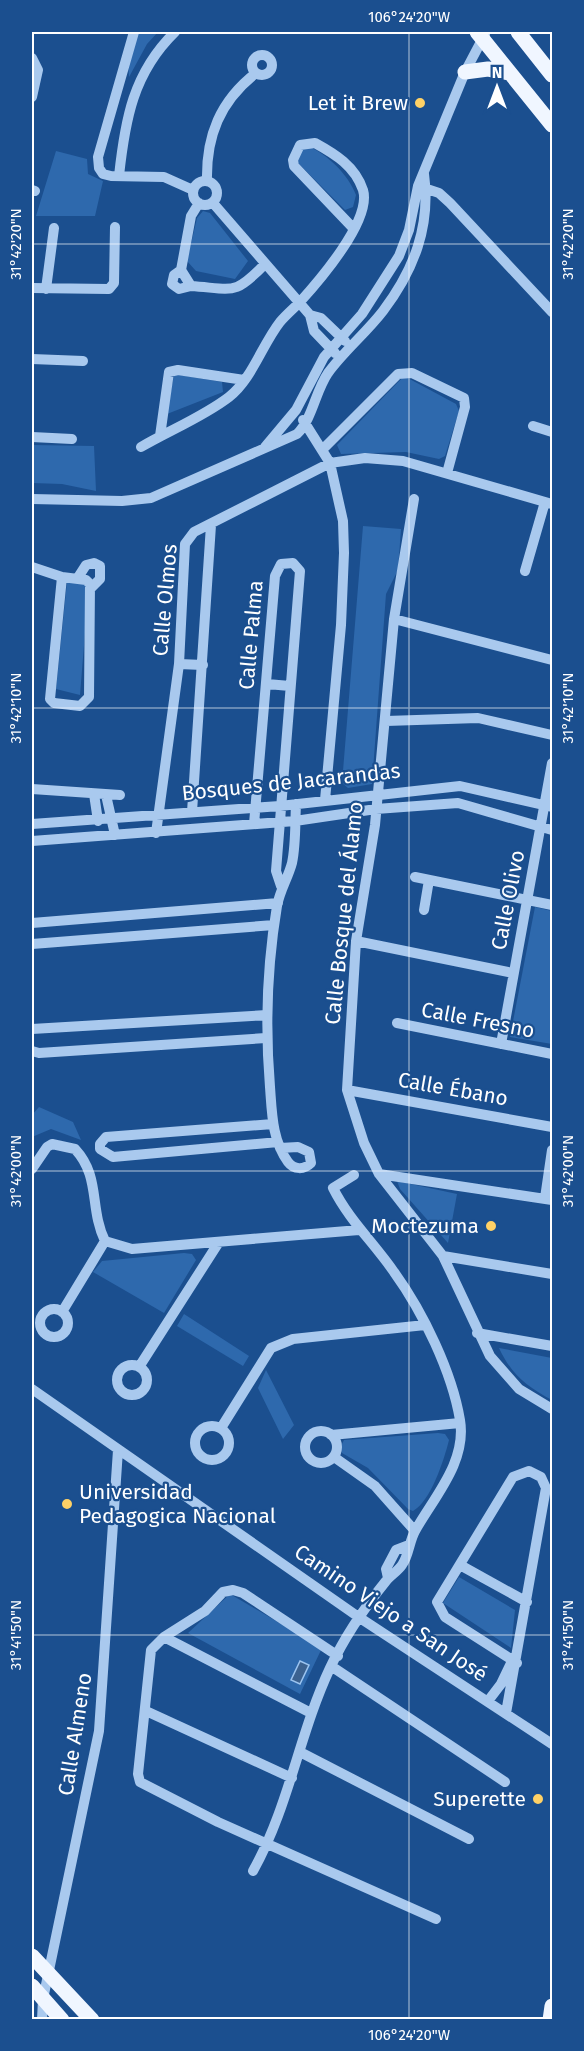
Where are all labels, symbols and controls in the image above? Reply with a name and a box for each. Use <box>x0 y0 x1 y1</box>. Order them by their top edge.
text: 106°24'20"W <box>368 8 451 26</box>
north arrow <box>467 57 527 117</box>
text: N <box>492 63 502 82</box>
place label: Let it Brew <box>308 90 408 116</box>
marker: Let it Brew <box>413 96 427 110</box>
text: 31°42'20"N <box>7 208 25 280</box>
text: 31°42'20"N <box>559 208 577 280</box>
street label: Calle Olmos <box>147 543 183 657</box>
street label: Calle Palma <box>233 579 269 691</box>
text: 31°42'10"N <box>7 673 25 743</box>
text: 31°42'10"N <box>559 673 577 743</box>
street label: Bosques de Jacarandas <box>180 758 402 806</box>
street label: Calle Bosque del Álamo <box>319 800 369 1026</box>
street label: Calle Olivo <box>486 848 530 952</box>
street label: Calle Fresno <box>419 996 537 1044</box>
street label: Calle Ébano <box>396 1067 510 1111</box>
text: 31°42'00"N <box>7 1135 25 1207</box>
text: 31°42'00"N <box>559 1135 577 1207</box>
place label: Moctezuma <box>371 1213 479 1239</box>
marker: Moctezuma <box>484 1219 498 1233</box>
place label: Universidad Pedagogica Nacional <box>79 1479 276 1529</box>
marker: Universidad Pedagogica Nacional <box>60 1497 74 1511</box>
street label: Camino Viejo a San José <box>289 1539 493 1687</box>
text: 31°41'50"N <box>7 1600 25 1670</box>
text: 31°41'50"N <box>559 1600 577 1670</box>
street label: Calle Almeno <box>52 1671 98 1797</box>
place label: Superette <box>433 1786 526 1812</box>
marker: Superette <box>531 1792 545 1806</box>
text: 106°24'20"W <box>368 2026 451 2044</box>

